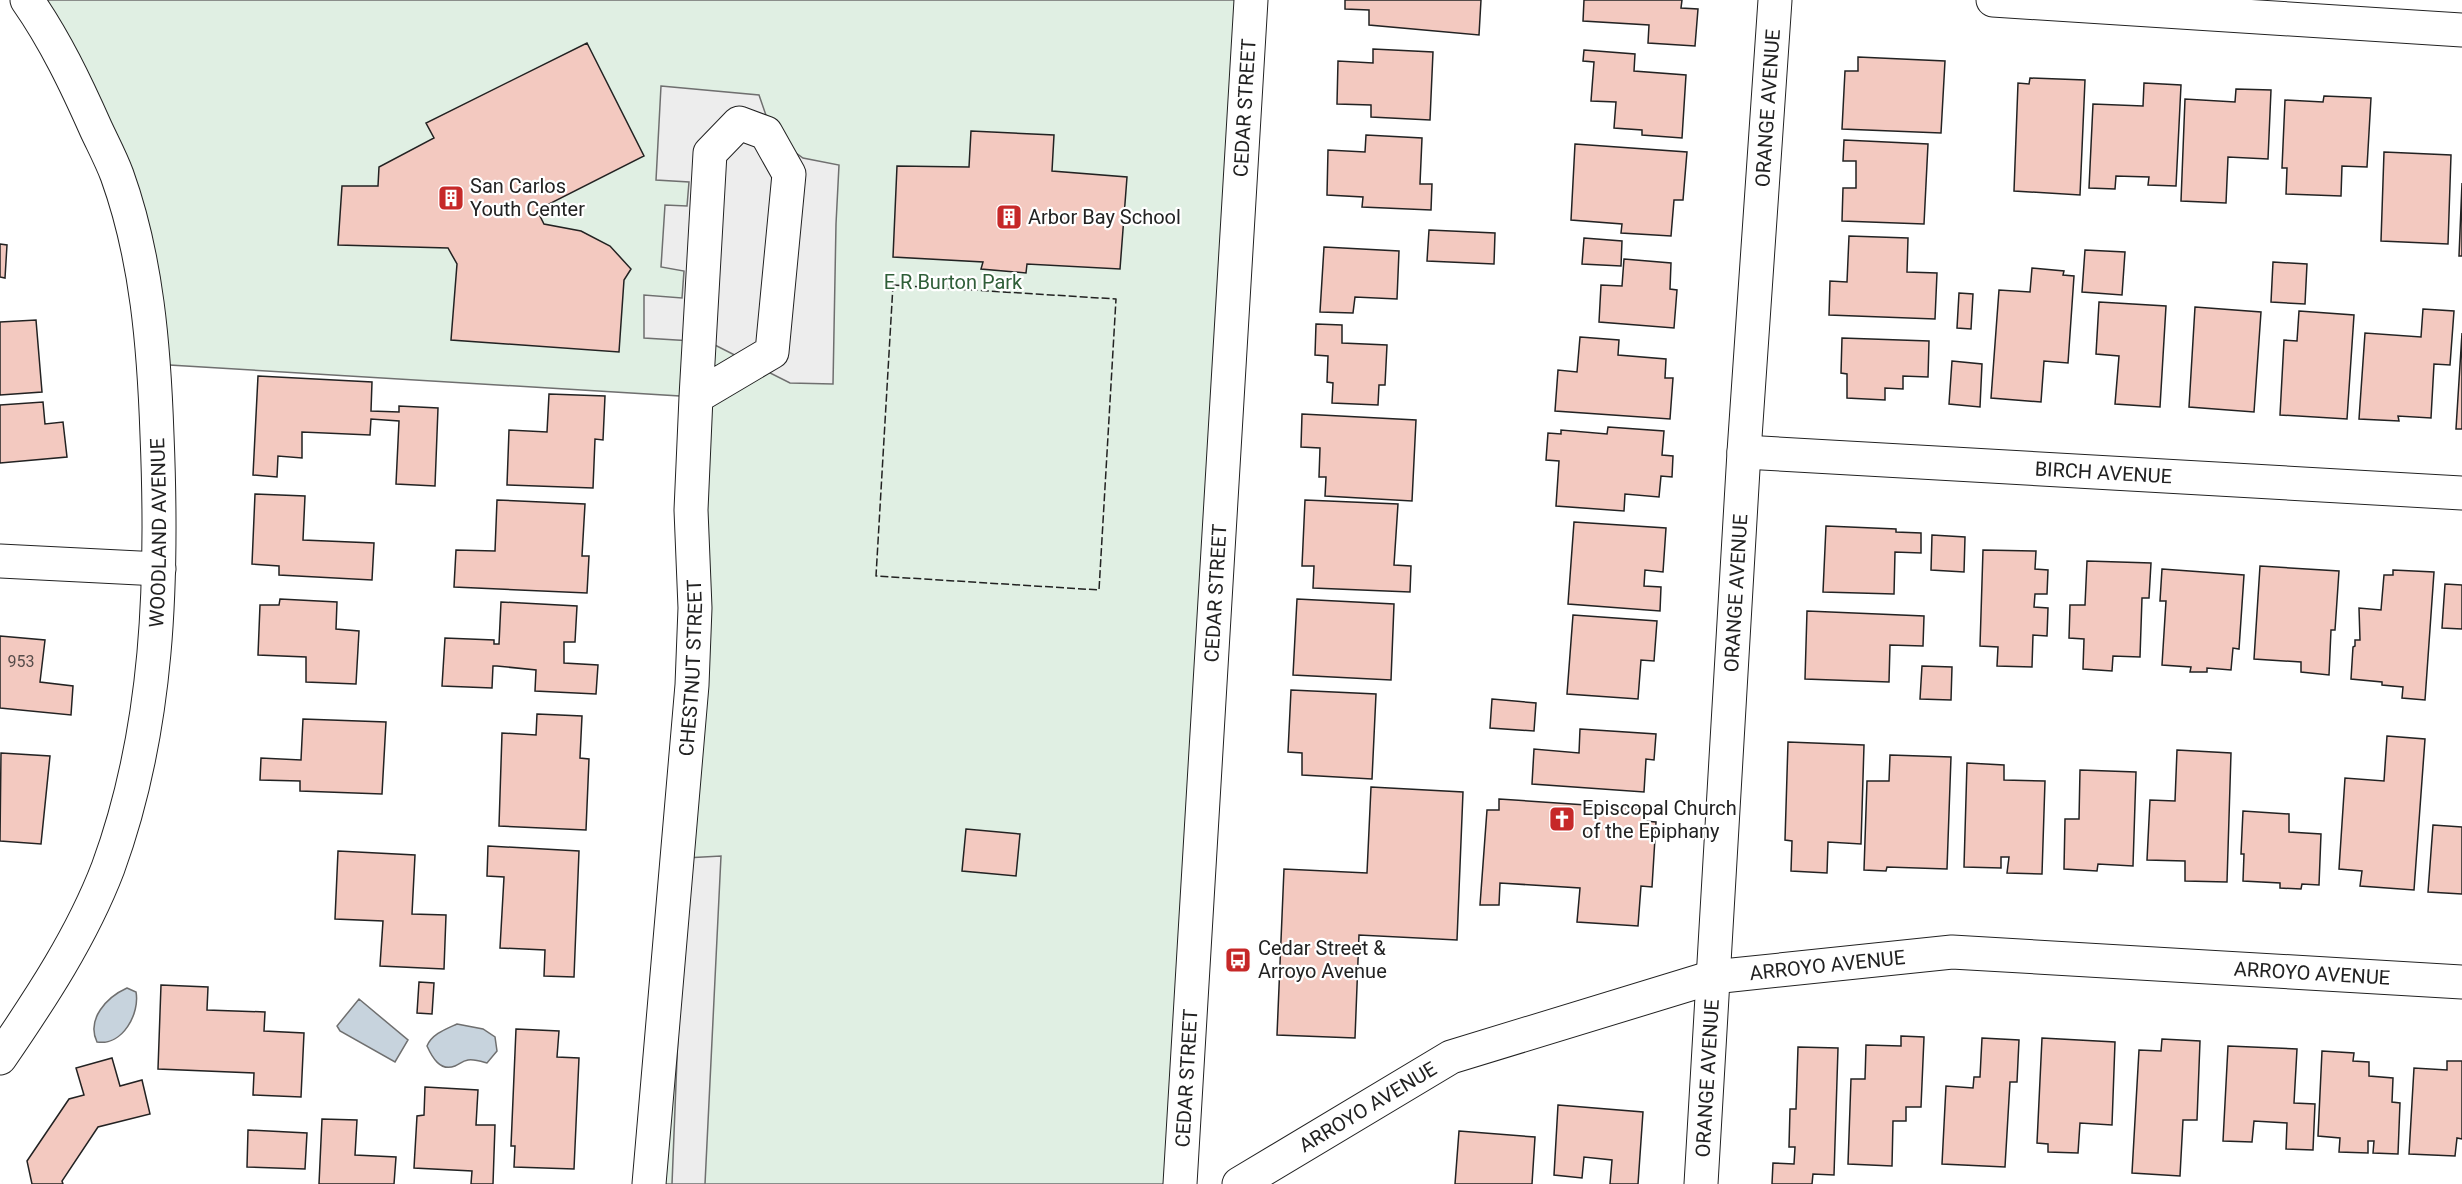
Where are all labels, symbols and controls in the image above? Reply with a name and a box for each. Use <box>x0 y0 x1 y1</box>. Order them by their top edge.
street label: ORANGE AVENUE <box>1750 28 1785 188</box>
street label: CEDAR STREET <box>1228 38 1261 178</box>
place label: San Carlos Youth Center <box>470 174 585 221</box>
building icon: San Carlos Youth Center <box>436 183 466 213</box>
building icon: Arbor Bay School <box>994 202 1024 232</box>
place label: Arbor Bay School <box>1028 205 1181 229</box>
park label: E R Burton Park <box>884 270 1023 294</box>
street label: WOODLAND AVENUE <box>144 437 171 628</box>
street label: BIRCH AVENUE <box>2034 457 2173 488</box>
street label: ORANGE AVENUE <box>1719 513 1752 673</box>
street label: CEDAR STREET <box>1199 523 1232 663</box>
street label: CHESTNUT STREET <box>674 579 707 757</box>
house number: 953 <box>8 652 34 671</box>
place label: Episcopal Church of the Epiphany <box>1582 796 1737 843</box>
church icon: Episcopal Church of the Epiphany <box>1547 804 1577 834</box>
place label: Cedar Street & Arroyo Avenue <box>1258 936 1387 983</box>
bus stop icon: Cedar Street & Arroyo Avenue <box>1223 945 1253 975</box>
street label: ARROYO AVENUE <box>1748 945 1906 985</box>
street label: ARROYO AVENUE <box>2233 957 2391 990</box>
street label: ORANGE AVENUE <box>1691 998 1724 1158</box>
street label: CEDAR STREET <box>1170 1008 1202 1148</box>
street label: ARROYO AVENUE <box>1294 1056 1441 1157</box>

